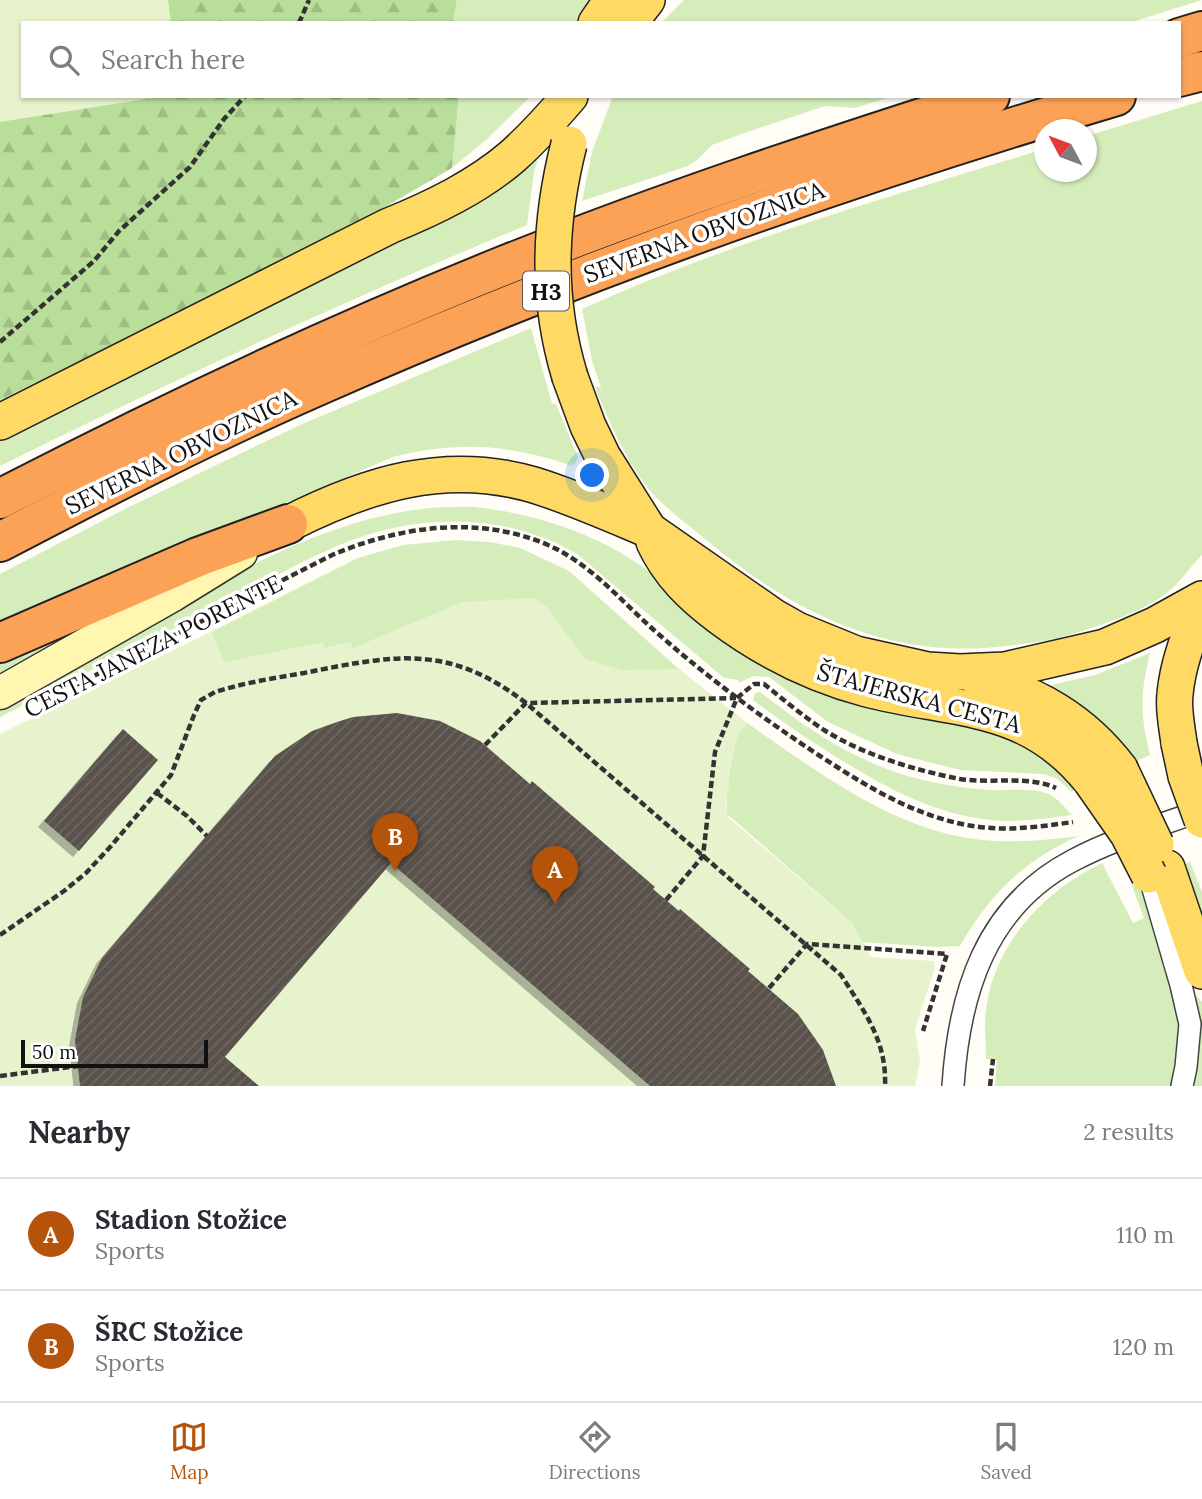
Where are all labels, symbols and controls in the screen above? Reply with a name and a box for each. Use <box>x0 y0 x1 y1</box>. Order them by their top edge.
search box <box>21 21 1181 98</box>
icon: search <box>45 41 83 79</box>
text: Search here <box>101 43 245 76</box>
north arrow <box>1034 119 1097 182</box>
street label: SEVERNA OBVOZNICA <box>579 174 830 290</box>
road number: H3 <box>523 272 569 310</box>
street label: SEVERNA OBVOZNICA <box>60 382 303 522</box>
your location <box>575 458 609 492</box>
street label: CESTA JANEZA PORENTE <box>19 567 287 725</box>
street label: ŠTAJERSKA CESTA <box>814 655 1026 740</box>
pin: B <box>372 813 418 871</box>
pin: A <box>532 846 578 904</box>
scale bar <box>21 1037 208 1069</box>
text: 50 m <box>32 1040 76 1064</box>
text: Nearby <box>28 1113 130 1151</box>
text: 2 results <box>1083 1117 1174 1146</box>
text: Stadion Stožice <box>95 1203 287 1236</box>
text: A <box>43 1220 59 1249</box>
text: 110 m <box>1116 1220 1174 1249</box>
text: Sports <box>95 1236 165 1265</box>
text: ŠRC Stožice <box>95 1315 243 1348</box>
text: B <box>43 1332 59 1361</box>
text: 120 m <box>1112 1332 1174 1361</box>
text: Sports <box>95 1348 165 1377</box>
tab: Map <box>170 1418 209 1484</box>
tab: Directions <box>549 1418 641 1484</box>
tab: Saved <box>981 1418 1032 1484</box>

